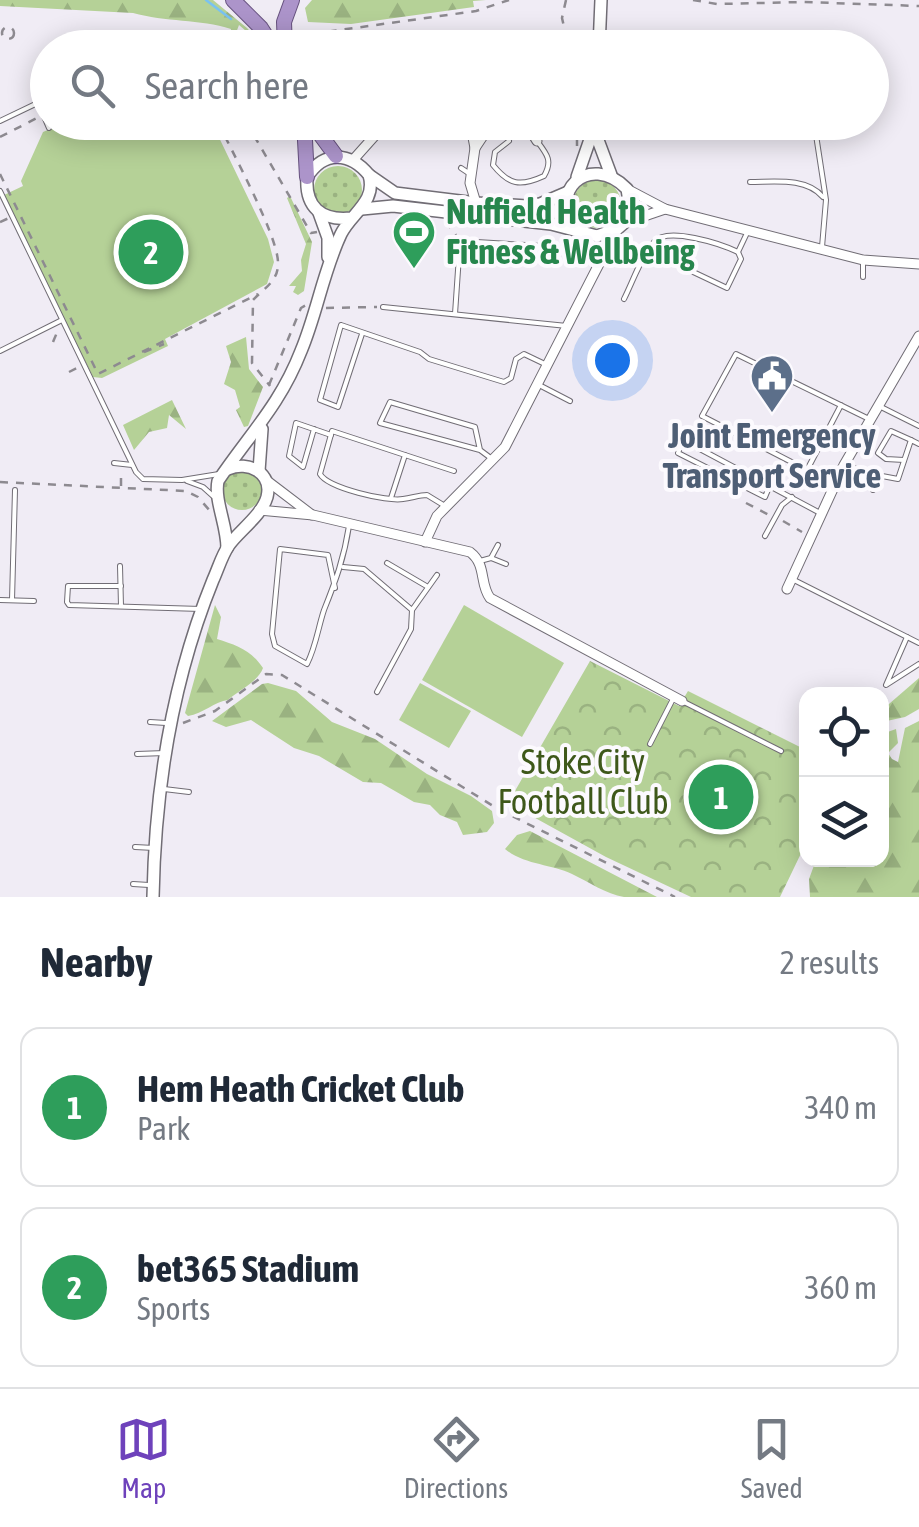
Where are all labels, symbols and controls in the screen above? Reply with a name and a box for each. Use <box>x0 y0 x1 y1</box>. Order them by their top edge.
search box <box>30 30 889 140</box>
icon: search <box>65 58 120 113</box>
text: Search here <box>145 64 309 107</box>
place label: Nuffield Health Fitness & Wellbeing <box>446 191 696 271</box>
sports icon: Nuffield Health Fitness & Wellbeing <box>391 209 437 270</box>
pin: 2 <box>118 214 184 290</box>
your location <box>587 335 638 386</box>
public building icon: Joint Emergency Transport Service <box>749 353 795 414</box>
place label: Joint Emergency Transport Service <box>663 415 881 495</box>
map controls <box>799 687 889 867</box>
button: locate <box>799 687 889 777</box>
park label: Stoke City Football Club <box>497 741 669 821</box>
pin: 1 <box>688 760 754 834</box>
button: layers <box>799 777 889 867</box>
text: Nearby <box>40 938 153 986</box>
text: 2 results <box>780 944 879 981</box>
text: Hem Heath Cricket Club <box>137 1067 465 1110</box>
text: 1 <box>67 1089 82 1126</box>
text: 340 m <box>804 1089 877 1126</box>
text: Park <box>137 1110 190 1147</box>
text: bet365 Stadium <box>137 1247 359 1290</box>
text: 2 <box>67 1269 82 1306</box>
text: 360 m <box>804 1269 877 1306</box>
text: Sports <box>137 1290 210 1327</box>
tab: Map <box>116 1412 171 1504</box>
tab: Directions <box>404 1412 508 1504</box>
tab: Saved <box>741 1412 803 1504</box>

